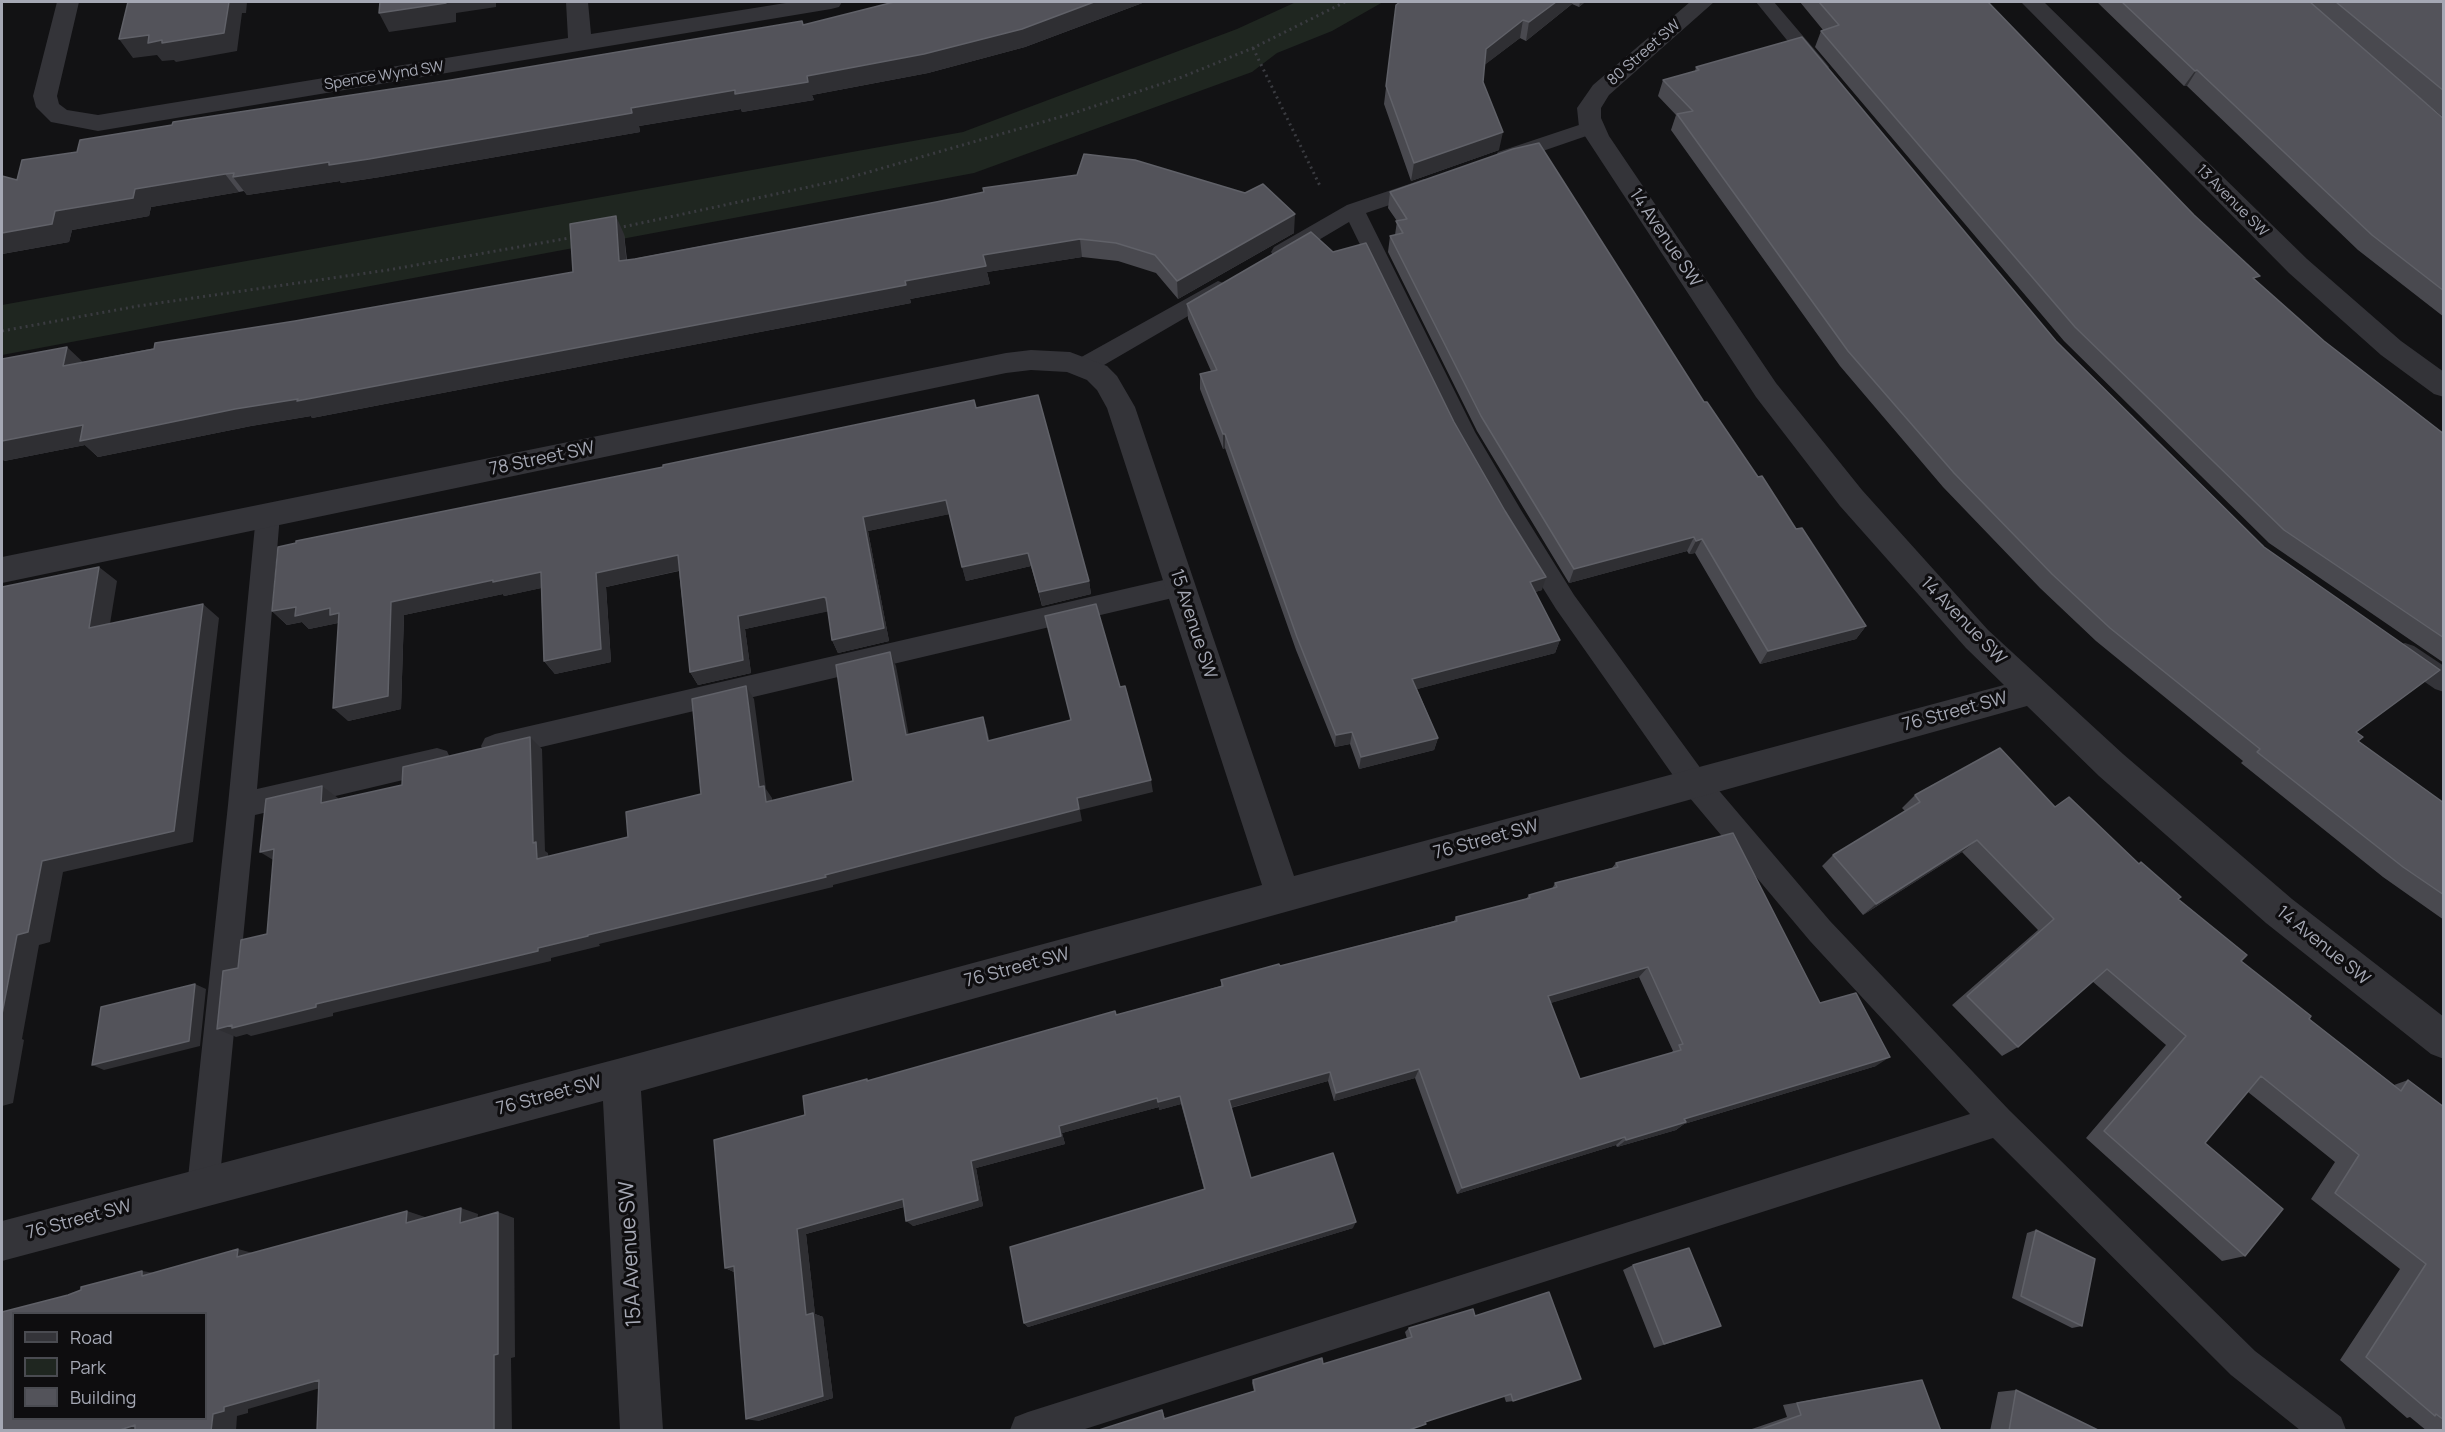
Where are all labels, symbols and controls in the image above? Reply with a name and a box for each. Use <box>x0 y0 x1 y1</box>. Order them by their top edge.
street label: 80 Street SW <box>1604 16 1684 90</box>
street label: Spence Wynd SW <box>323 58 445 94</box>
street label: 13 Avenue SW <box>2192 161 2272 241</box>
street label: 14 Avenue SW <box>1624 185 1706 291</box>
street label: 78 Street SW <box>487 437 597 481</box>
street label: 15 Avenue SW <box>1165 567 1221 681</box>
street label: 14 Avenue SW <box>1916 572 2010 670</box>
street label: 76 Street SW <box>1900 688 2010 736</box>
street label: 76 Street SW <box>1431 816 1541 864</box>
street label: 14 Avenue SW <box>2272 902 2374 990</box>
street label: 76 Street SW <box>962 944 1072 992</box>
street label: 76 Street SW <box>494 1072 604 1120</box>
street label: 15A Avenue SW <box>615 1180 647 1328</box>
street label: 76 Street SW <box>24 1196 134 1244</box>
legend <box>12 1312 207 1420</box>
text: Road <box>70 1325 113 1349</box>
text: Park <box>70 1355 106 1379</box>
text: Building <box>70 1385 136 1409</box>

